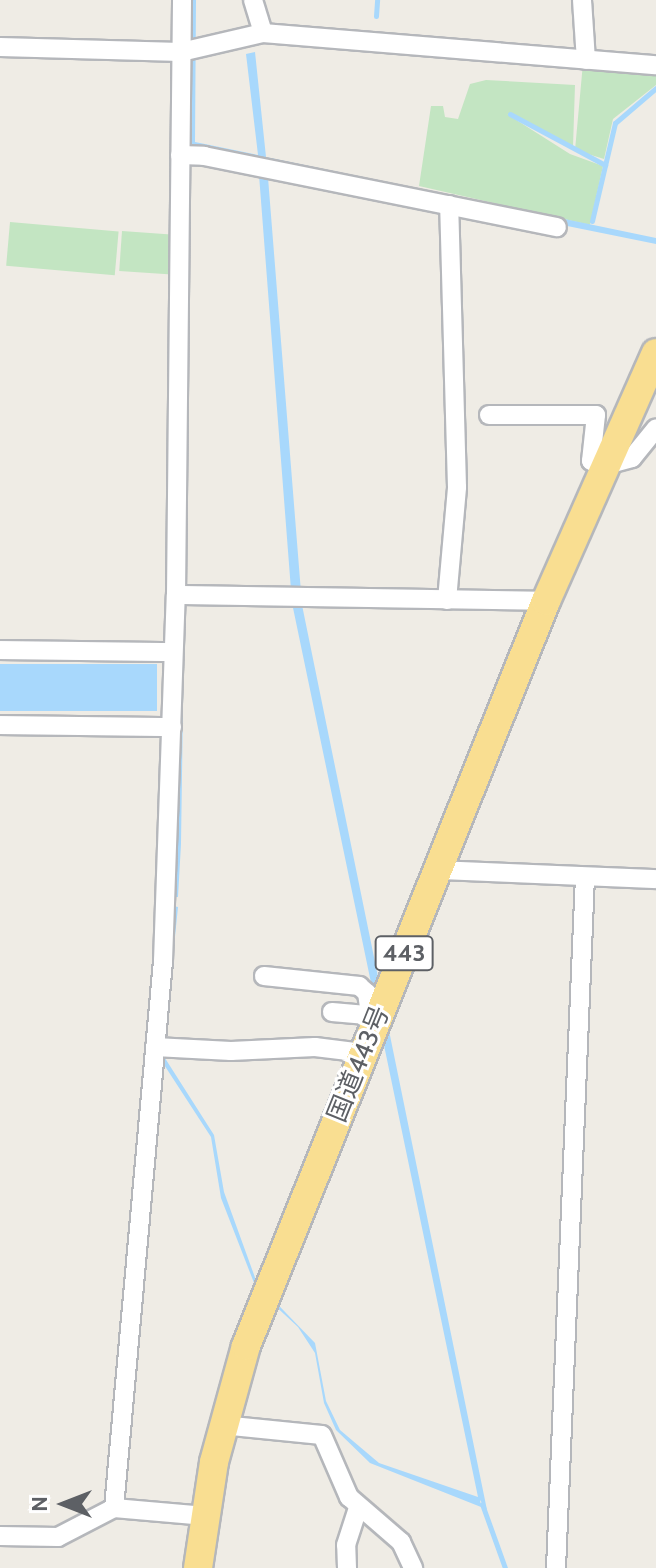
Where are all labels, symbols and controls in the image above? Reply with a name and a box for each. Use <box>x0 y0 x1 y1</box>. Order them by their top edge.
road number: 443 <box>374 933 434 973</box>
street label: 国道443号 <box>322 1002 396 1126</box>
north arrow <box>24 1464 104 1544</box>
text: N <box>26 1496 53 1512</box>

